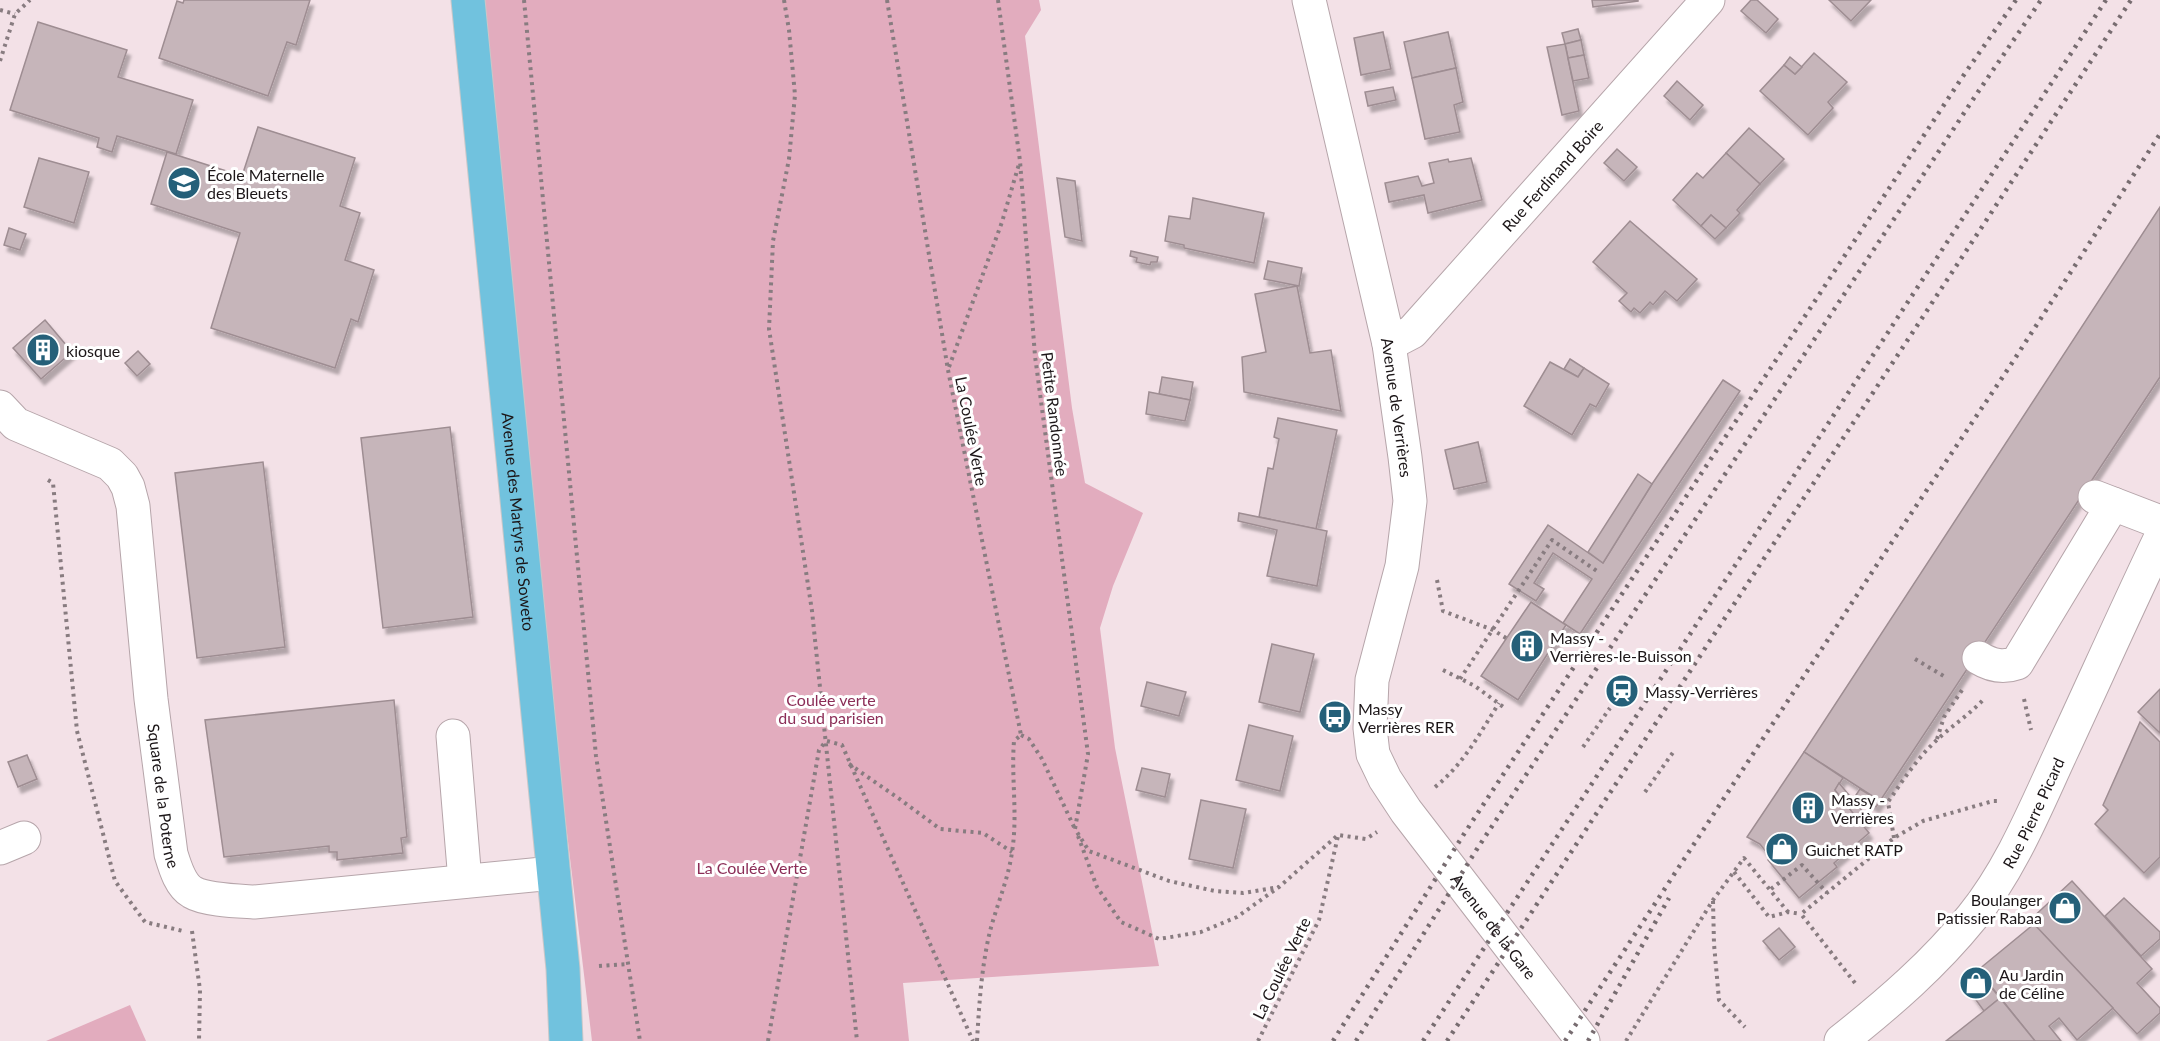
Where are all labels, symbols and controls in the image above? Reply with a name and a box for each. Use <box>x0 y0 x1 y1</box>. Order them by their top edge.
street label: Rue Ferdinand Boire <box>1497 116 1606 235</box>
school or university icon: École Maternelle des Bleuets <box>166 165 202 201</box>
place label: École Maternelle des Bleuets <box>207 165 325 202</box>
building icon: kiosque <box>25 332 61 368</box>
street label: Avenue de Verrières <box>1378 335 1417 478</box>
place label: kiosque <box>66 341 120 360</box>
street label: Petite Randonnée <box>1038 351 1072 477</box>
street label: La Coulée Verte <box>952 375 992 487</box>
street label: Avenue des Martyrs de Soweto <box>499 411 539 632</box>
building icon: Massy - Verrières-le-Buisson <box>1509 628 1545 664</box>
place label: Massy - Verrières-le-Buisson <box>1550 628 1692 665</box>
station icon: Massy-Verrières <box>1604 673 1640 709</box>
place label: Massy-Verrières <box>1645 682 1758 701</box>
park label: Coulée verte du sud parisien <box>778 690 884 727</box>
bus stop icon: Massy Verrières RER <box>1317 699 1353 735</box>
place label: Massy Verrières RER <box>1358 699 1454 736</box>
street label: Square de la Poterne <box>145 722 184 870</box>
street label: Rue Pierre Picard <box>1998 754 2067 871</box>
building icon: Massy - Verrières <box>1790 790 1826 826</box>
place label: Massy - Verrières <box>1831 790 1894 827</box>
shop icon: Guichet RATP <box>1764 831 1800 867</box>
place label: Guichet RATP <box>1805 840 1903 859</box>
park label: La Coulée Verte <box>696 858 808 877</box>
street label: Avenue de la Gare <box>1448 869 1541 982</box>
place label: Boulanger Patissier Rabaa <box>1936 890 2042 927</box>
shop icon: Boulanger Patissier Rabaa <box>2047 890 2083 926</box>
street label: La Coulée Verte <box>1248 914 1314 1022</box>
shop icon: Au Jardin de Céline <box>1958 965 1994 1001</box>
place label: Au Jardin de Céline <box>1999 965 2064 1002</box>

